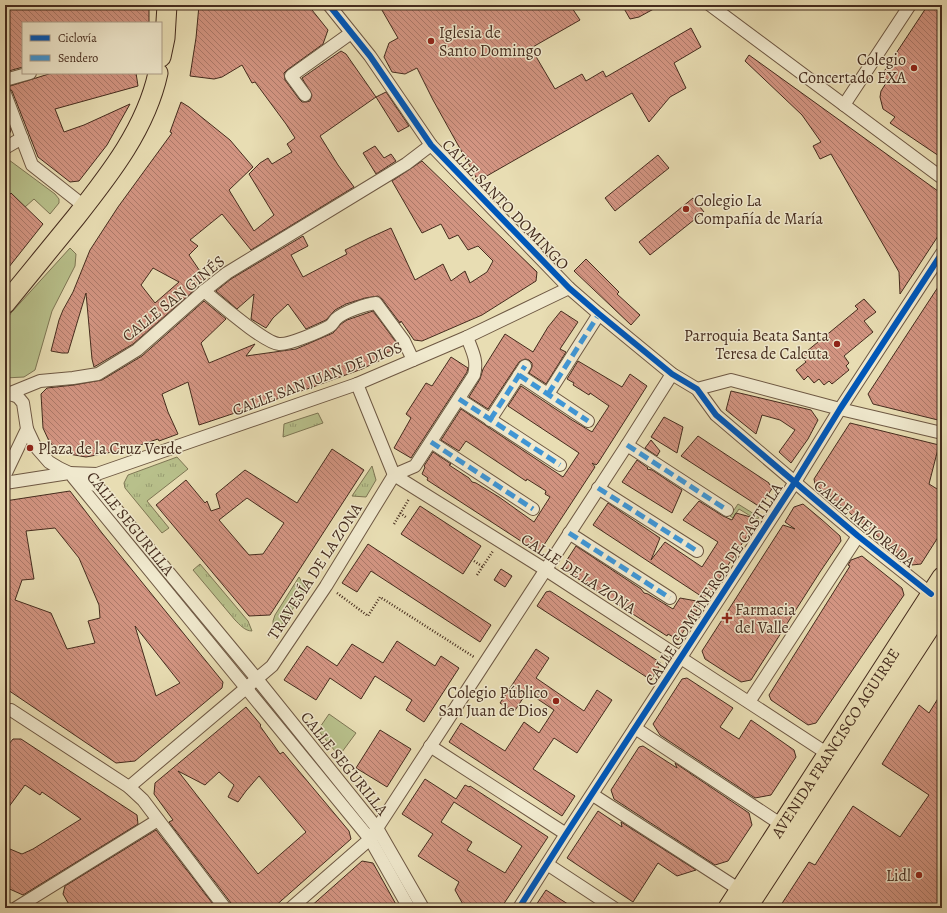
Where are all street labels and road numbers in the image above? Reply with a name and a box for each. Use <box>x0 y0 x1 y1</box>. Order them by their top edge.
street label: CALLE SANTO DOMINGO <box>437 134 574 275</box>
street label: CALLE SAN GINÉS <box>118 251 229 347</box>
street label: CALLE SAN JUAN DE DIOS <box>229 336 406 422</box>
street label: CALLE SEGURILLA <box>81 467 179 581</box>
street label: CALLE MEJORADA <box>809 475 920 573</box>
street label: CALLE COMUNEROS DE CASTILLA <box>640 478 788 690</box>
street label: TRAVESÍA DE LA ZONA <box>262 498 368 644</box>
street label: CALLE DE LA ZONA <box>517 528 641 620</box>
street label: AVENIDA FRANCISCO AGUIRRE <box>766 644 905 843</box>
street label: CALLE SEGURILLA <box>295 707 393 821</box>

